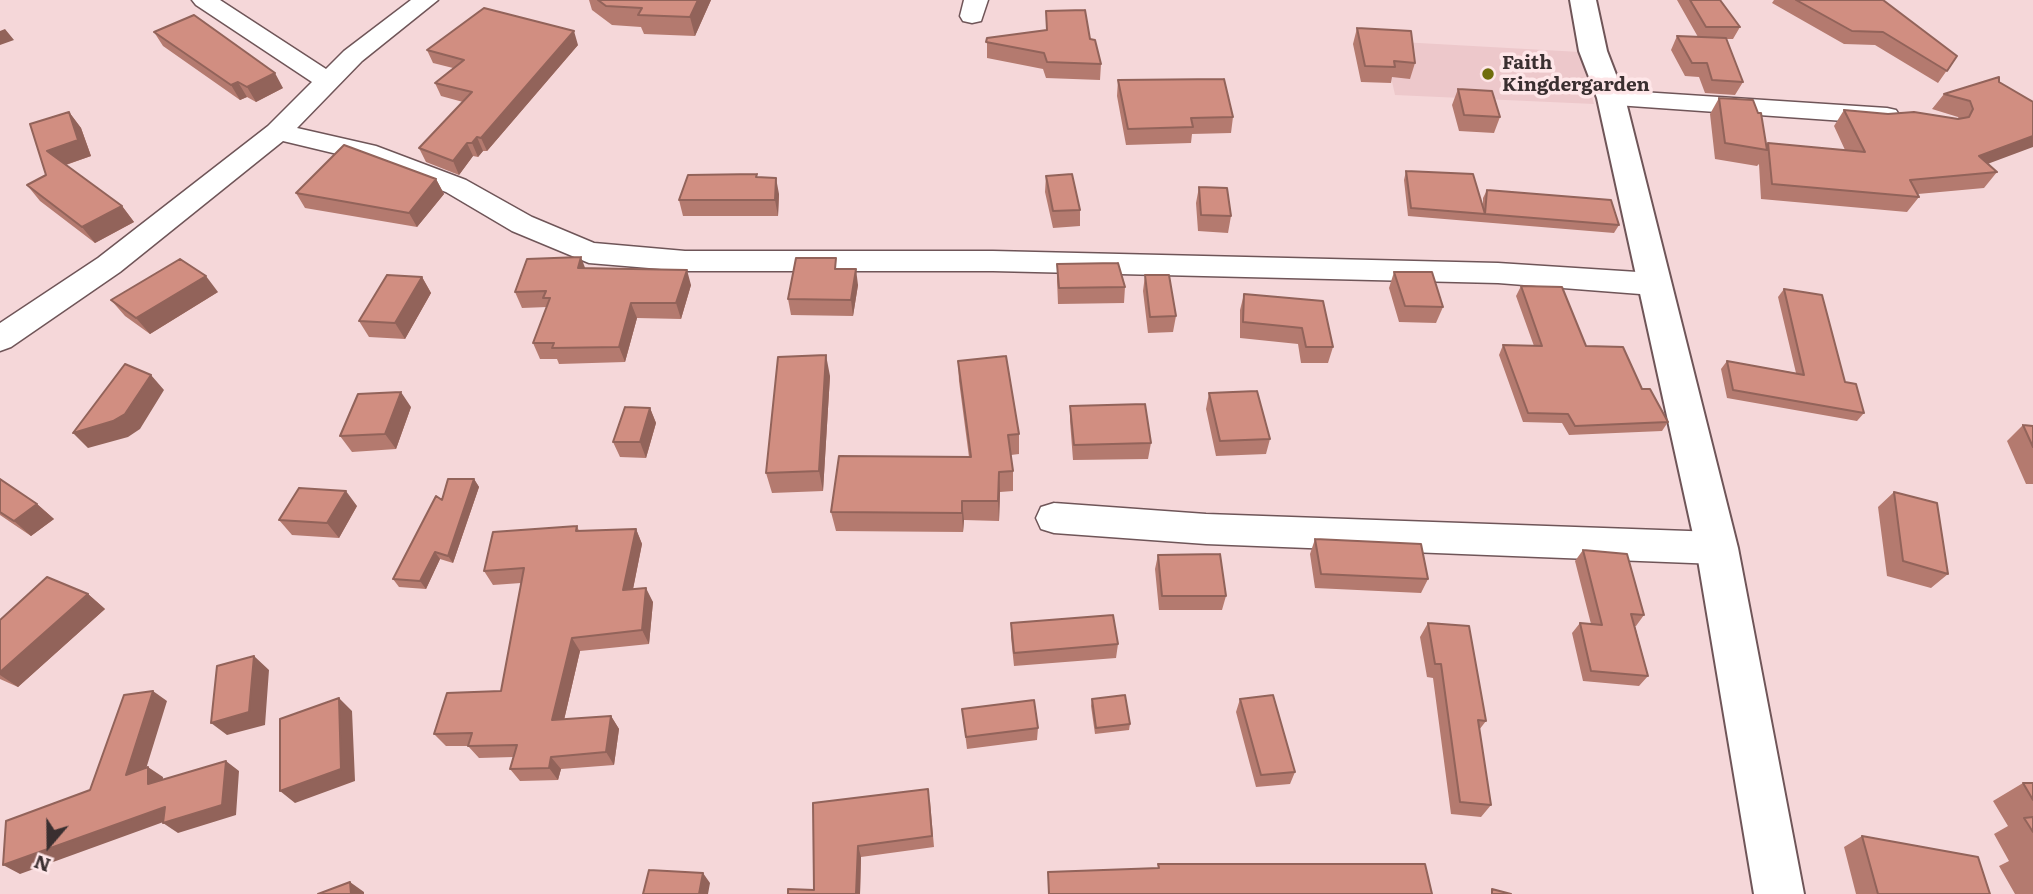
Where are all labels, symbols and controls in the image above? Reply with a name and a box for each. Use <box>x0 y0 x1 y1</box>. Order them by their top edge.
place label: Faith Kingdergarden <box>1502 52 1650 96</box>
marker: Faith Kingdergarden <box>1480 66 1496 82</box>
north arrow <box>14 810 84 880</box>
text: N <box>30 849 54 881</box>

